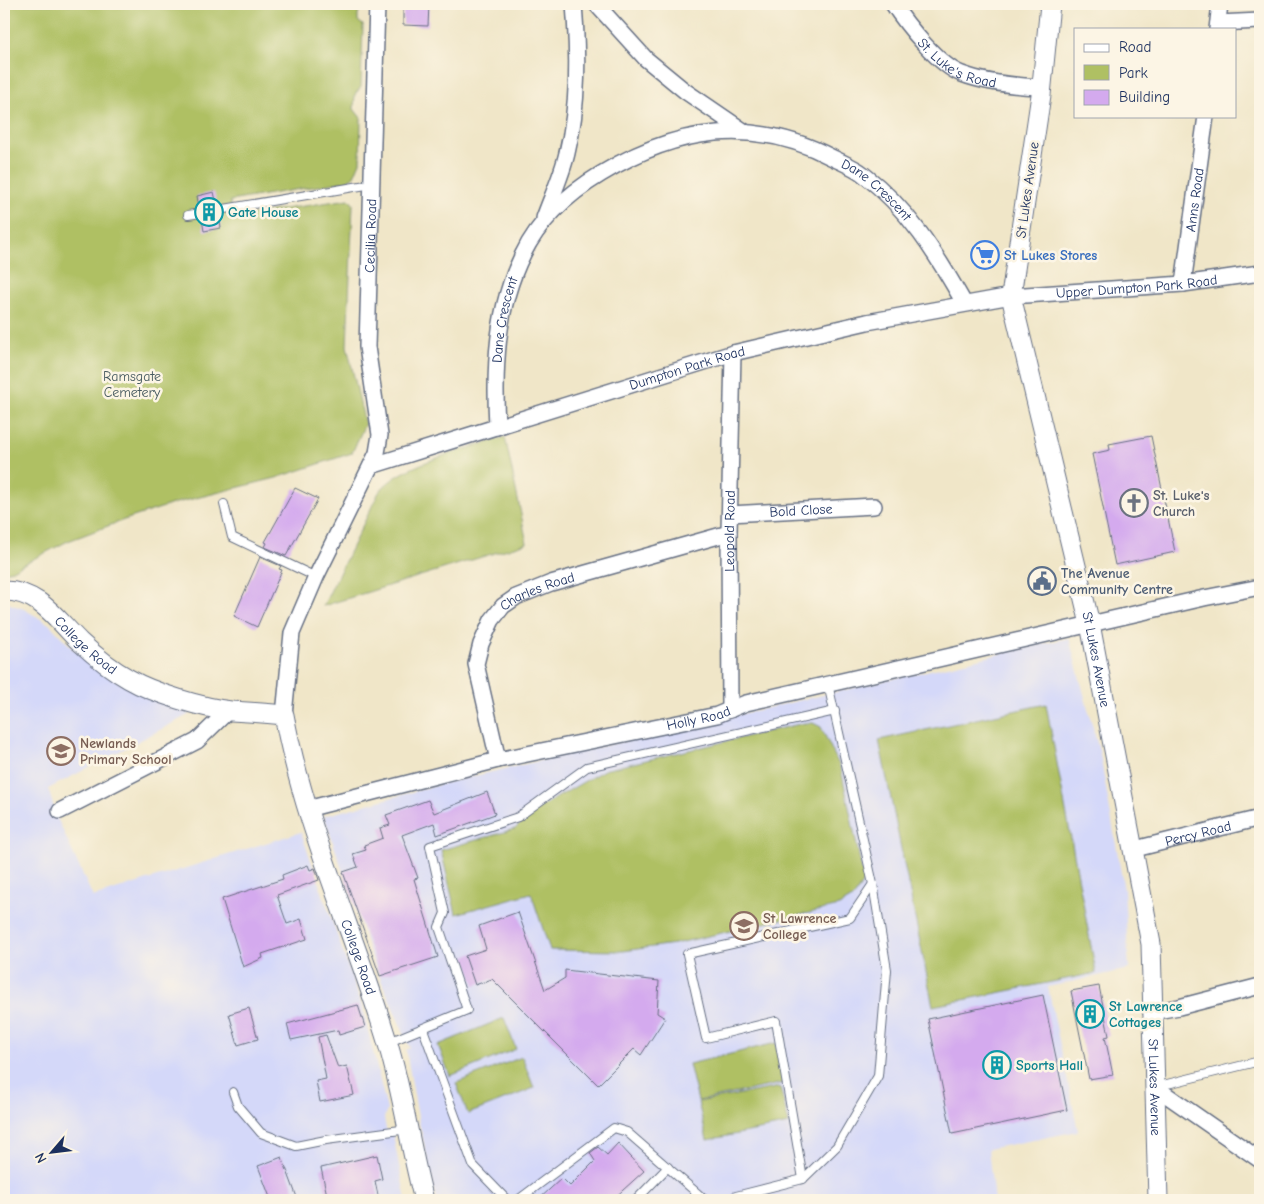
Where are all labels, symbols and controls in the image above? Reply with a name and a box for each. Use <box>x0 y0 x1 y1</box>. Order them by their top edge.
legend <box>1074 28 1236 118</box>
street label: St. Luke's Road <box>914 34 998 92</box>
text: Road <box>1119 38 1151 56</box>
text: Park <box>1119 64 1148 82</box>
text: Building <box>1119 88 1170 106</box>
street label: St Lukes Avenue <box>1012 141 1043 239</box>
street label: Dane Crescent <box>839 155 916 225</box>
street label: Anns Road <box>1182 167 1208 233</box>
building icon: Gate House <box>194 197 224 227</box>
street label: Cecilia Road <box>361 199 380 273</box>
place label: Gate House <box>228 204 299 221</box>
supermarket icon: St Lukes Stores <box>970 240 1000 270</box>
place label: St Lukes Stores <box>1004 247 1097 264</box>
street label: Upper Dumpton Park Road <box>1055 271 1218 302</box>
street label: Dane Crescent <box>489 273 522 363</box>
street label: Dumpton Park Road <box>627 343 747 394</box>
park label: Ramsgate Cemetery <box>103 368 161 401</box>
place label: St. Luke's Church <box>1153 487 1210 520</box>
church icon: St. Luke's Church <box>1119 488 1149 518</box>
street label: Leopold Road <box>721 490 739 572</box>
street label: Bold Close <box>769 500 833 521</box>
place label: The Avenue Community Centre <box>1061 565 1173 598</box>
public building icon: The Avenue Community Centre <box>1027 566 1057 596</box>
street label: Charles Road <box>497 569 577 615</box>
street label: St Lukes Avenue <box>1078 610 1114 709</box>
street label: College Road <box>51 613 120 678</box>
street label: Holly Road <box>665 702 733 734</box>
place label: Newlands Primary School <box>80 735 171 768</box>
school or university icon: Newlands Primary School <box>46 736 76 766</box>
street label: Percy Road <box>1163 817 1233 850</box>
place label: St Lawrence College <box>763 910 836 943</box>
school or university icon: St Lawrence College <box>729 911 759 941</box>
street label: College Road <box>337 917 379 997</box>
place label: St Lawrence Cottages <box>1109 998 1182 1031</box>
building icon: St Lawrence Cottages <box>1075 999 1105 1029</box>
street label: St Lukes Avenue <box>1145 1038 1164 1136</box>
building icon: Sports Hall <box>982 1050 1012 1080</box>
place label: Sports Hall <box>1016 1057 1083 1074</box>
north arrow <box>28 1126 78 1176</box>
text: N <box>31 1150 51 1166</box>

